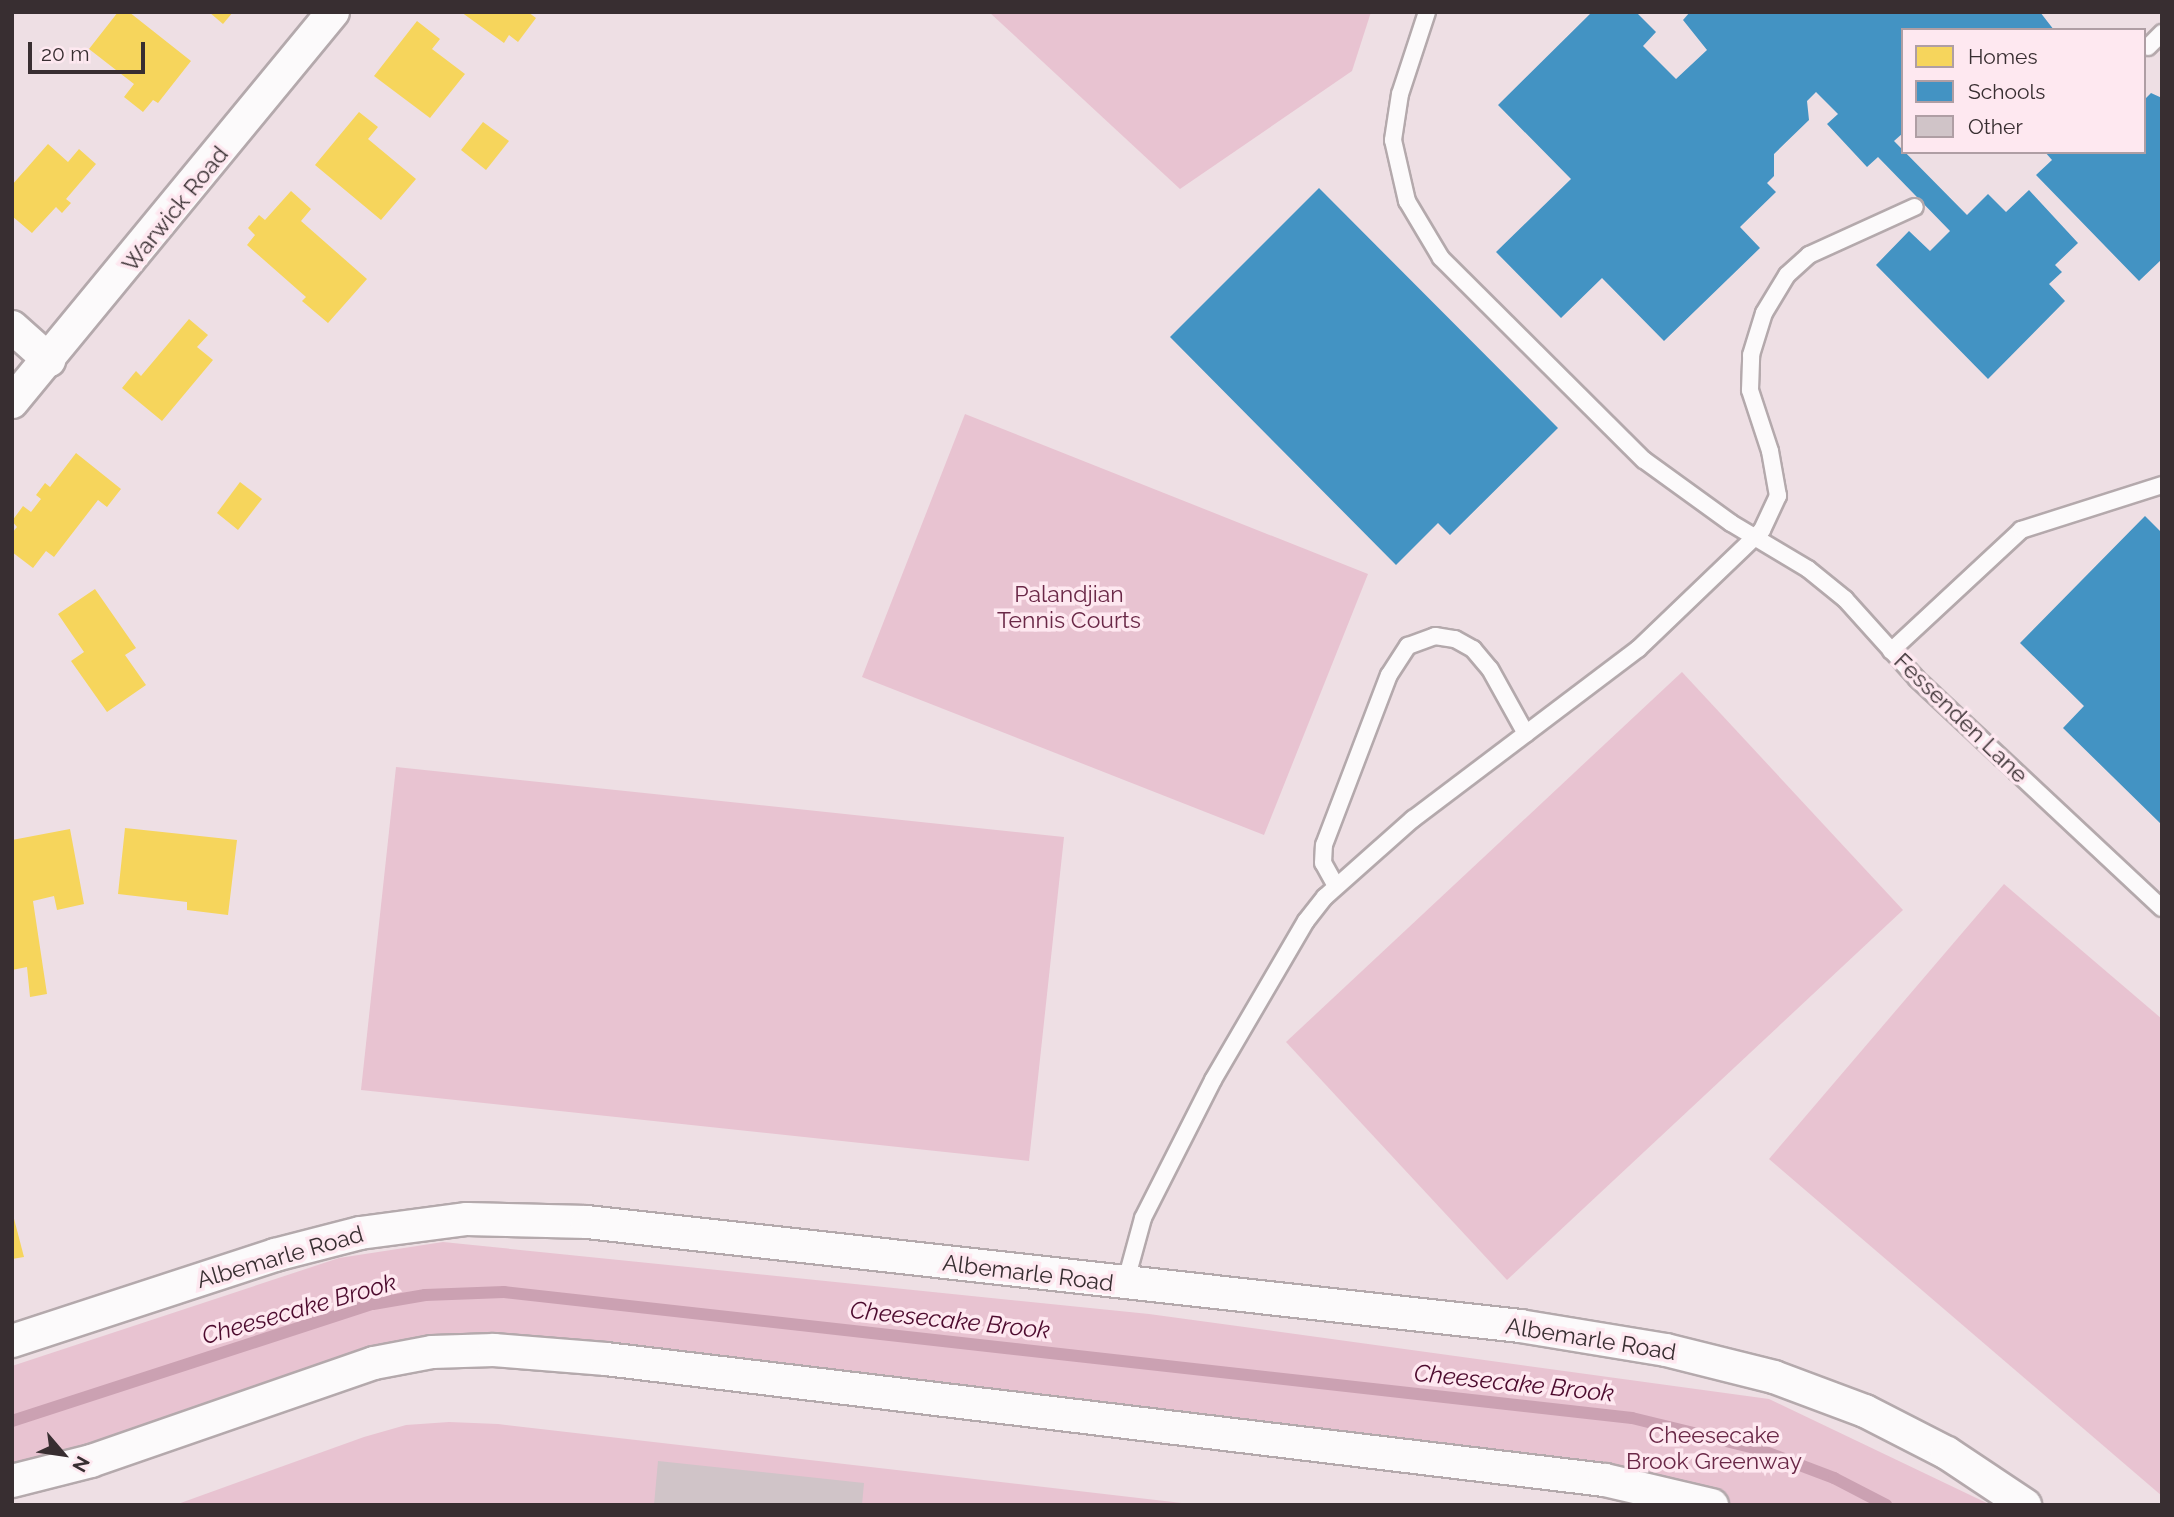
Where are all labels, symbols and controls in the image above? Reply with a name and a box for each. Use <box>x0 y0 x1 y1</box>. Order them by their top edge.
scale bar <box>32 28 149 72</box>
legend <box>1901 28 2146 154</box>
text: 20 m <box>41 41 89 66</box>
text: Homes <box>1968 44 2038 69</box>
text: Schools <box>1968 79 2045 104</box>
text: Other <box>1968 114 2023 139</box>
street label: Warwick Road <box>116 141 234 277</box>
park label: Palandjian Tennis Courts <box>997 580 1141 634</box>
street label: Fessenden Lane <box>1888 647 2034 789</box>
street label: Albemarle Road <box>194 1220 366 1294</box>
street label: Albemarle Road <box>941 1249 1115 1297</box>
water label: Cheesecake Brook <box>198 1267 400 1351</box>
water label: Cheesecake Brook <box>849 1295 1051 1345</box>
street label: Albemarle Road <box>1504 1312 1678 1366</box>
water label: Cheesecake Brook <box>1413 1358 1615 1408</box>
north arrow <box>28 1419 98 1489</box>
park label: Cheesecake Brook Greenway <box>1626 1421 1802 1475</box>
text: N <box>68 1453 95 1476</box>

